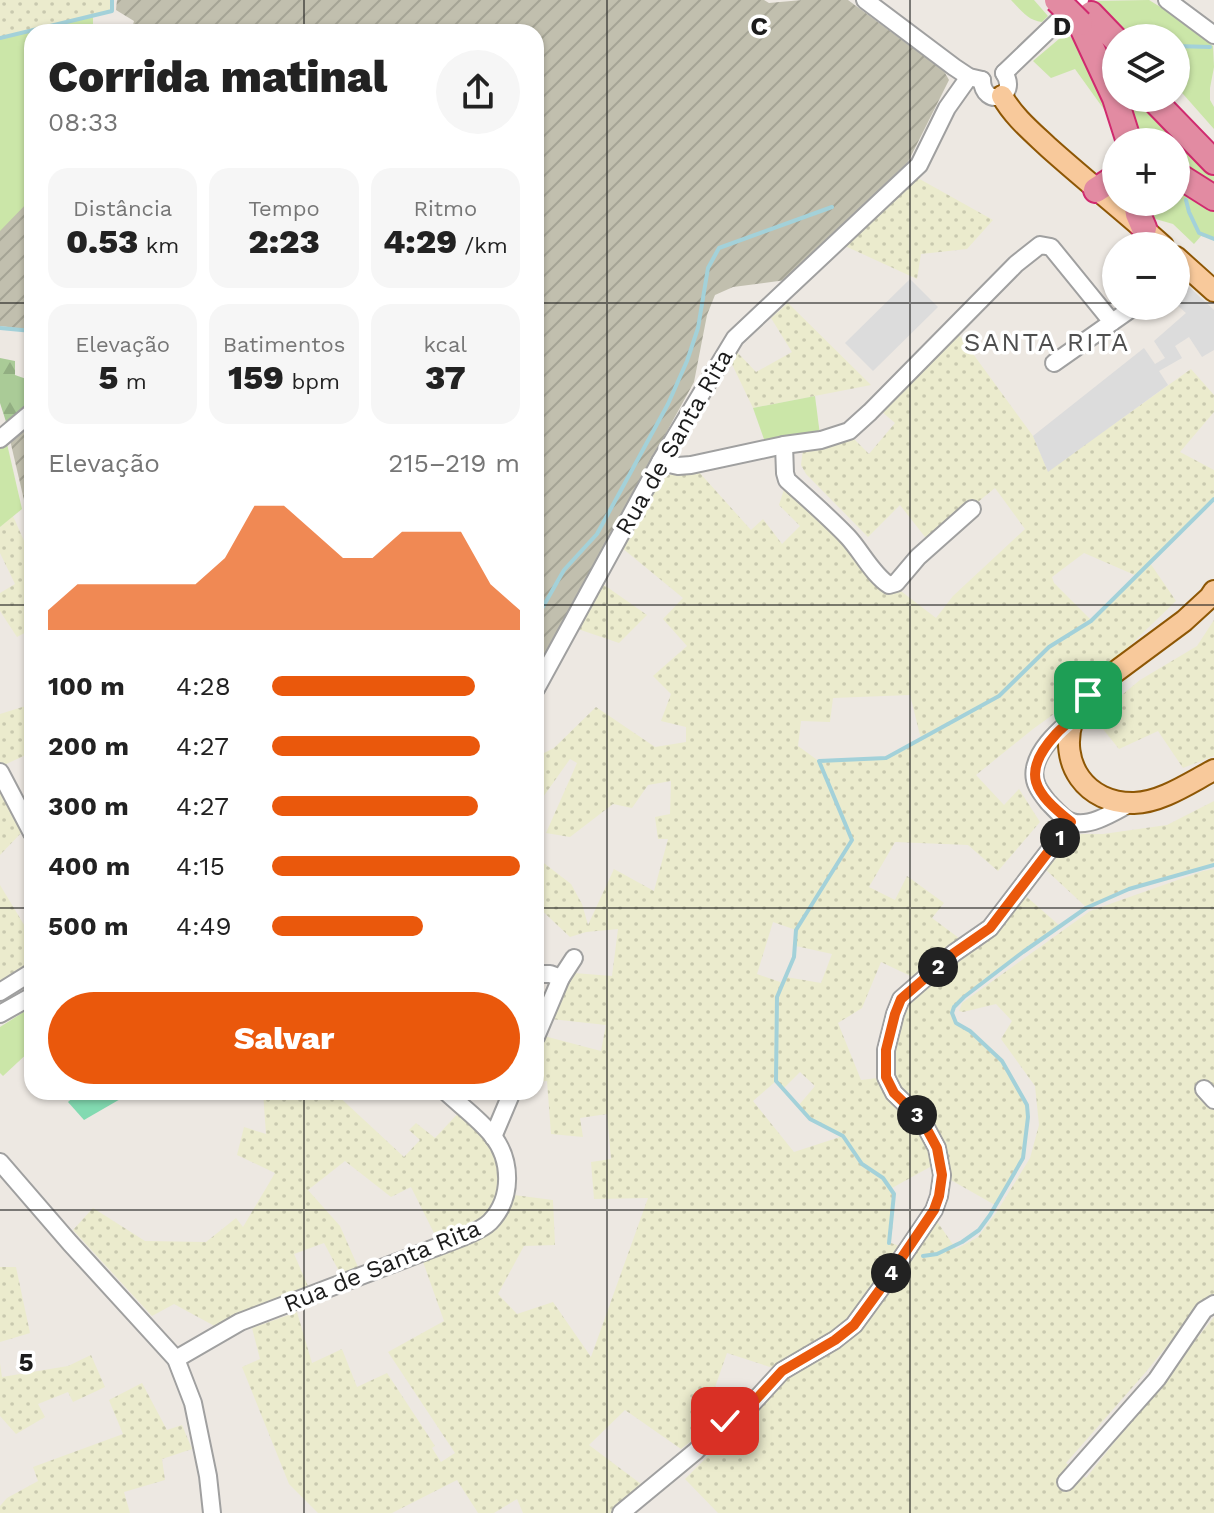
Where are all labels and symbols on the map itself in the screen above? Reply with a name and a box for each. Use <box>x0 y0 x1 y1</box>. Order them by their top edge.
text: C <box>750 11 768 41</box>
text: D <box>1053 11 1071 41</box>
district label: SANTA RITA <box>964 327 1130 357</box>
street label: Rua de Santa Rita <box>610 344 738 540</box>
pin <box>1054 661 1122 729</box>
pin: 1 <box>1040 818 1080 858</box>
pin: 2 <box>918 947 958 987</box>
pin: 3 <box>897 1095 937 1135</box>
street label: Rua de Santa Rita <box>280 1214 484 1318</box>
pin: 4 <box>871 1253 911 1293</box>
text: 5 <box>18 1347 34 1377</box>
pin <box>691 1387 759 1455</box>

